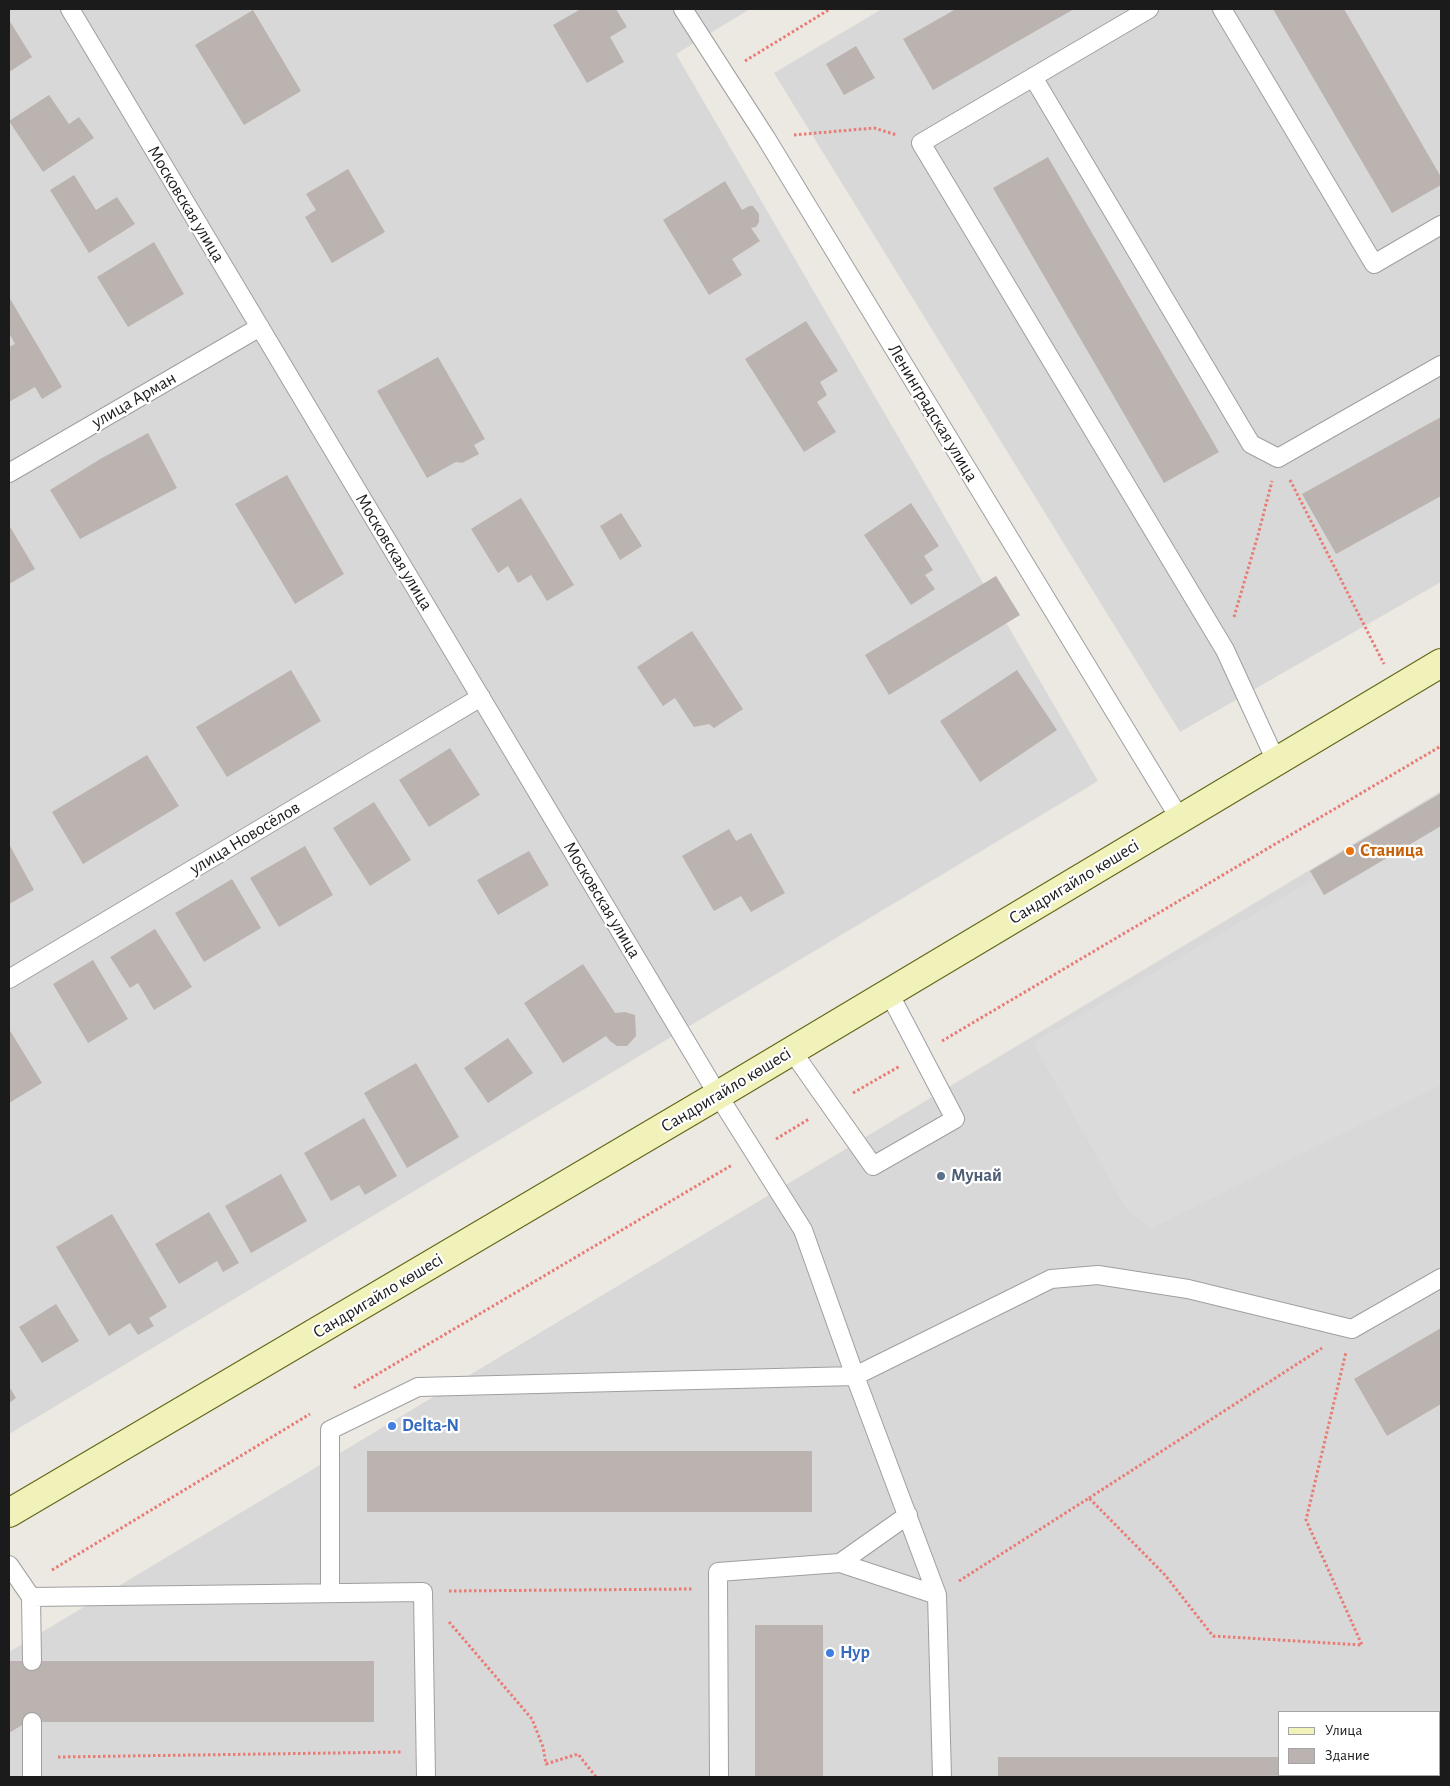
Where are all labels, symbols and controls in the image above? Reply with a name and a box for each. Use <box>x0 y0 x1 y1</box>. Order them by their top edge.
street label: Московская улица <box>143 142 229 266</box>
street label: Ленинградская улица <box>883 340 983 486</box>
street label: улица Арман <box>88 367 180 433</box>
street label: Московская улица <box>351 490 437 614</box>
street label: улица Новосёлов <box>186 797 304 879</box>
street label: Сандригайло көшесі <box>1005 835 1143 929</box>
street label: Московская улица <box>559 838 645 962</box>
place label: Станица <box>1360 840 1423 862</box>
marker: Станица <box>1344 845 1356 857</box>
street label: Сандригайло көшесі <box>657 1043 795 1137</box>
place label: Мунай <box>951 1165 1002 1187</box>
marker: Мунай <box>935 1170 947 1182</box>
street label: Сандригайло көшесі <box>309 1249 447 1343</box>
place label: Delta-N <box>402 1415 459 1437</box>
marker: Delta-N <box>386 1420 398 1432</box>
place label: Нур <box>840 1642 870 1664</box>
marker: Нур <box>824 1647 836 1659</box>
legend <box>1278 1711 1440 1776</box>
text: Улица <box>1325 1723 1362 1738</box>
text: Здание <box>1325 1748 1370 1763</box>

